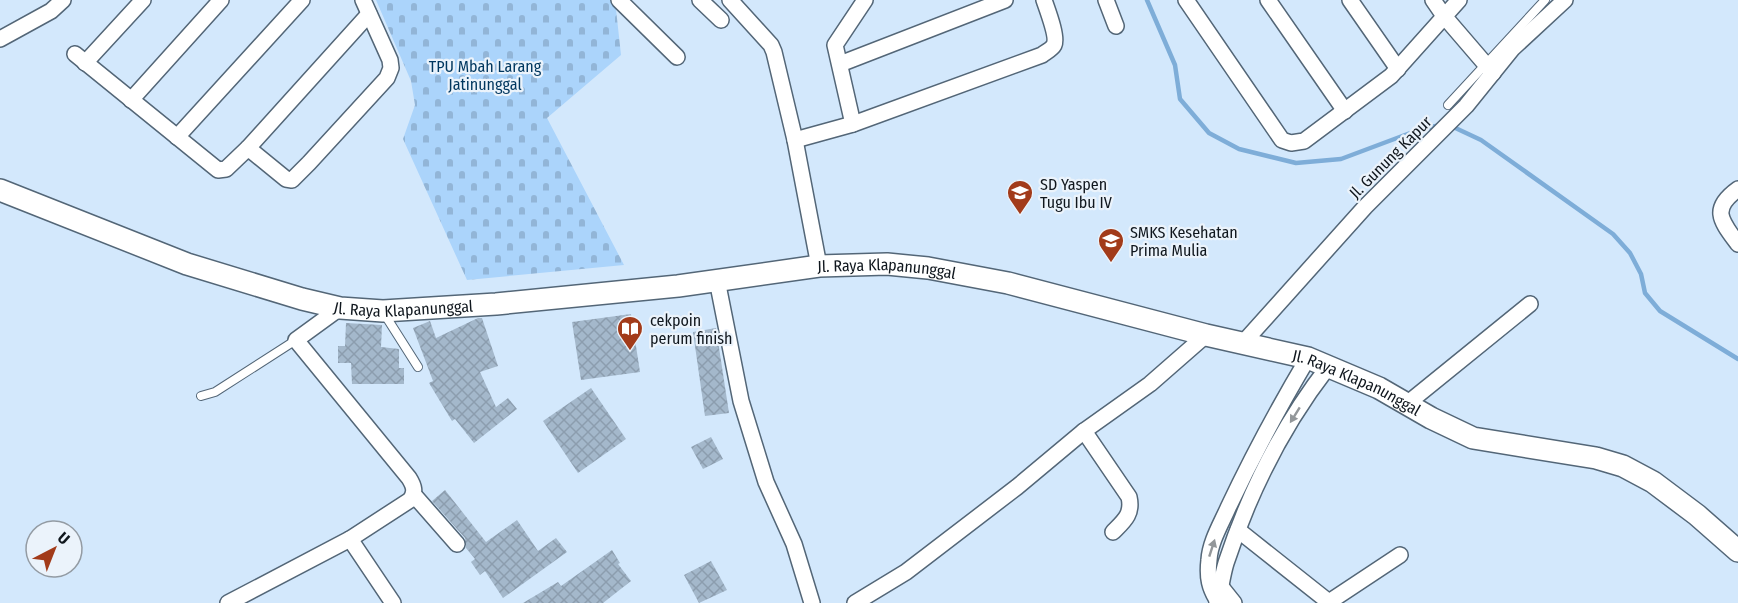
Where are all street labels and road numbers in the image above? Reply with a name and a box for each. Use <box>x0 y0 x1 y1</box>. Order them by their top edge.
street label: Jl. Gunung Kapur <box>1345 112 1436 202</box>
street label: Jl. Raya Klapanunggal <box>817 255 958 283</box>
street label: Jl. Raya Klapanunggal <box>332 296 474 321</box>
street label: Jl. Raya Klapanunggal <box>1291 346 1424 420</box>

